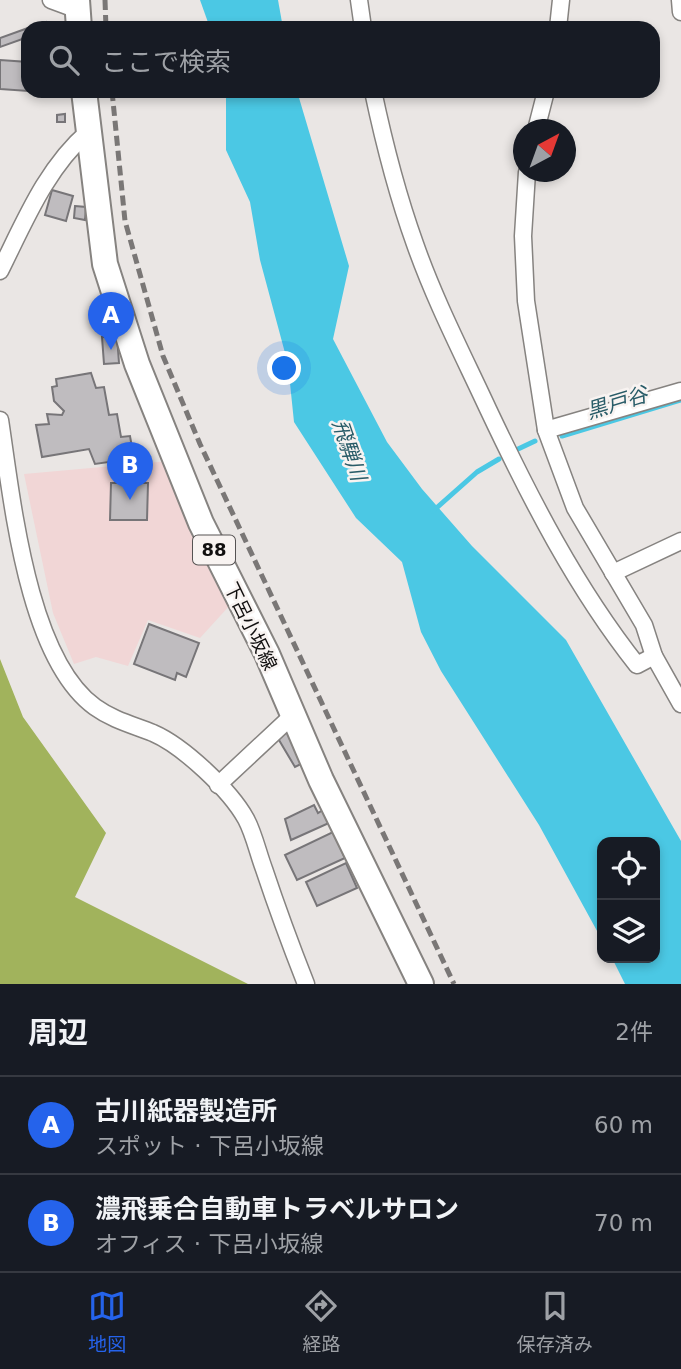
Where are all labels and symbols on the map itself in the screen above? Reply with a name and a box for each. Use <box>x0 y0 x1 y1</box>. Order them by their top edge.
north arrow <box>513 119 576 182</box>
pin: A <box>88 292 134 350</box>
your location <box>267 351 301 385</box>
water label: 黒戸谷 <box>583 382 653 424</box>
water label: 飛騨川 <box>327 416 371 486</box>
pin: B <box>107 442 153 500</box>
road number: 88 <box>193 536 235 564</box>
street label: 下呂小坂線 <box>220 578 282 674</box>

